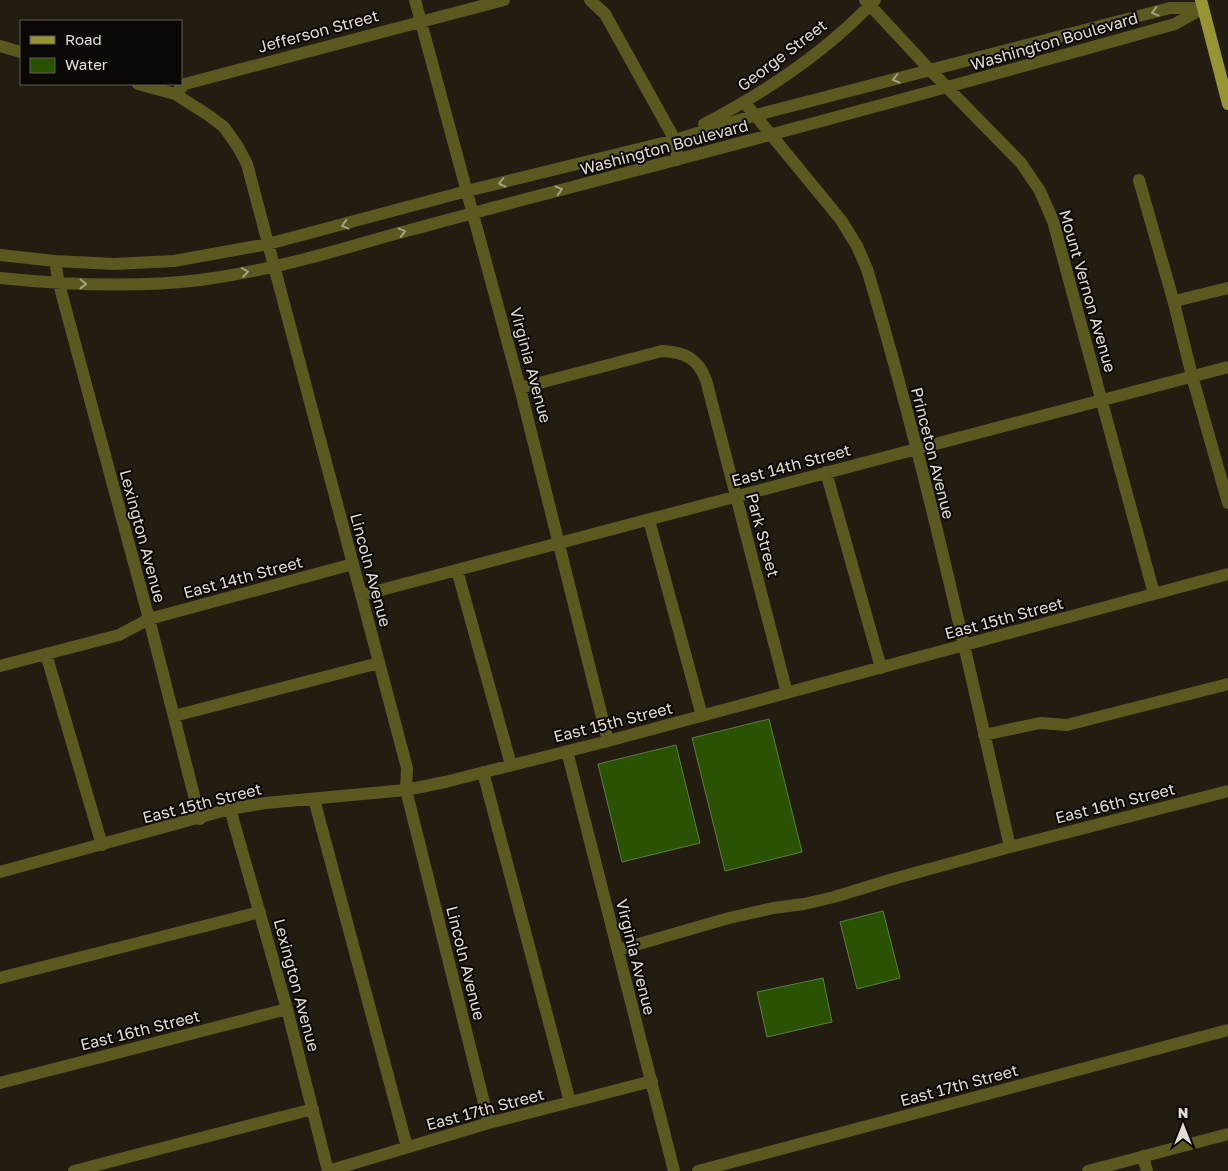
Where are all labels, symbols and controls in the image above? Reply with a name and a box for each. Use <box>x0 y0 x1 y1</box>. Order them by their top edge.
street label: Jefferson Street <box>255 5 381 57</box>
one-way arrow <box>1150 6 1159 17</box>
street label: Washington Boulevard <box>968 8 1140 74</box>
street label: George Street <box>733 15 831 95</box>
legend <box>20 20 182 85</box>
text: Road <box>65 30 102 48</box>
text: Water <box>65 55 108 73</box>
one-way arrow <box>891 73 900 84</box>
street label: Washington Boulevard <box>578 115 750 179</box>
one-way arrow <box>498 177 506 187</box>
one-way arrow <box>555 186 563 196</box>
street label: Mount Vernon Avenue <box>1055 207 1121 375</box>
one-way arrow <box>341 219 349 229</box>
one-way arrow <box>398 228 406 238</box>
one-way arrow <box>241 268 250 278</box>
one-way arrow <box>80 279 88 289</box>
street label: Virginia Avenue <box>506 305 556 425</box>
street label: Princeton Avenue <box>907 385 959 521</box>
street label: East 14th Street <box>729 439 853 491</box>
street label: Lexington Avenue <box>116 467 170 605</box>
street label: Park Street <box>742 491 784 579</box>
street label: Lincoln Avenue <box>346 511 396 629</box>
street label: East 14th Street <box>181 551 305 603</box>
street label: East 15th Street <box>942 593 1066 643</box>
street label: East 15th Street <box>551 698 675 746</box>
street label: East 16th Street <box>1053 778 1177 828</box>
street label: East 15th Street <box>140 779 264 827</box>
street label: Virginia Avenue <box>612 897 660 1017</box>
street label: Lincoln Avenue <box>442 904 490 1022</box>
street label: Lexington Avenue <box>270 916 324 1054</box>
street label: East 16th Street <box>78 1005 202 1055</box>
street label: East 17th Street <box>898 1060 1020 1110</box>
street label: East 17th Street <box>424 1084 546 1134</box>
north arrow <box>1158 1101 1208 1151</box>
text: N <box>1178 1104 1188 1121</box>

